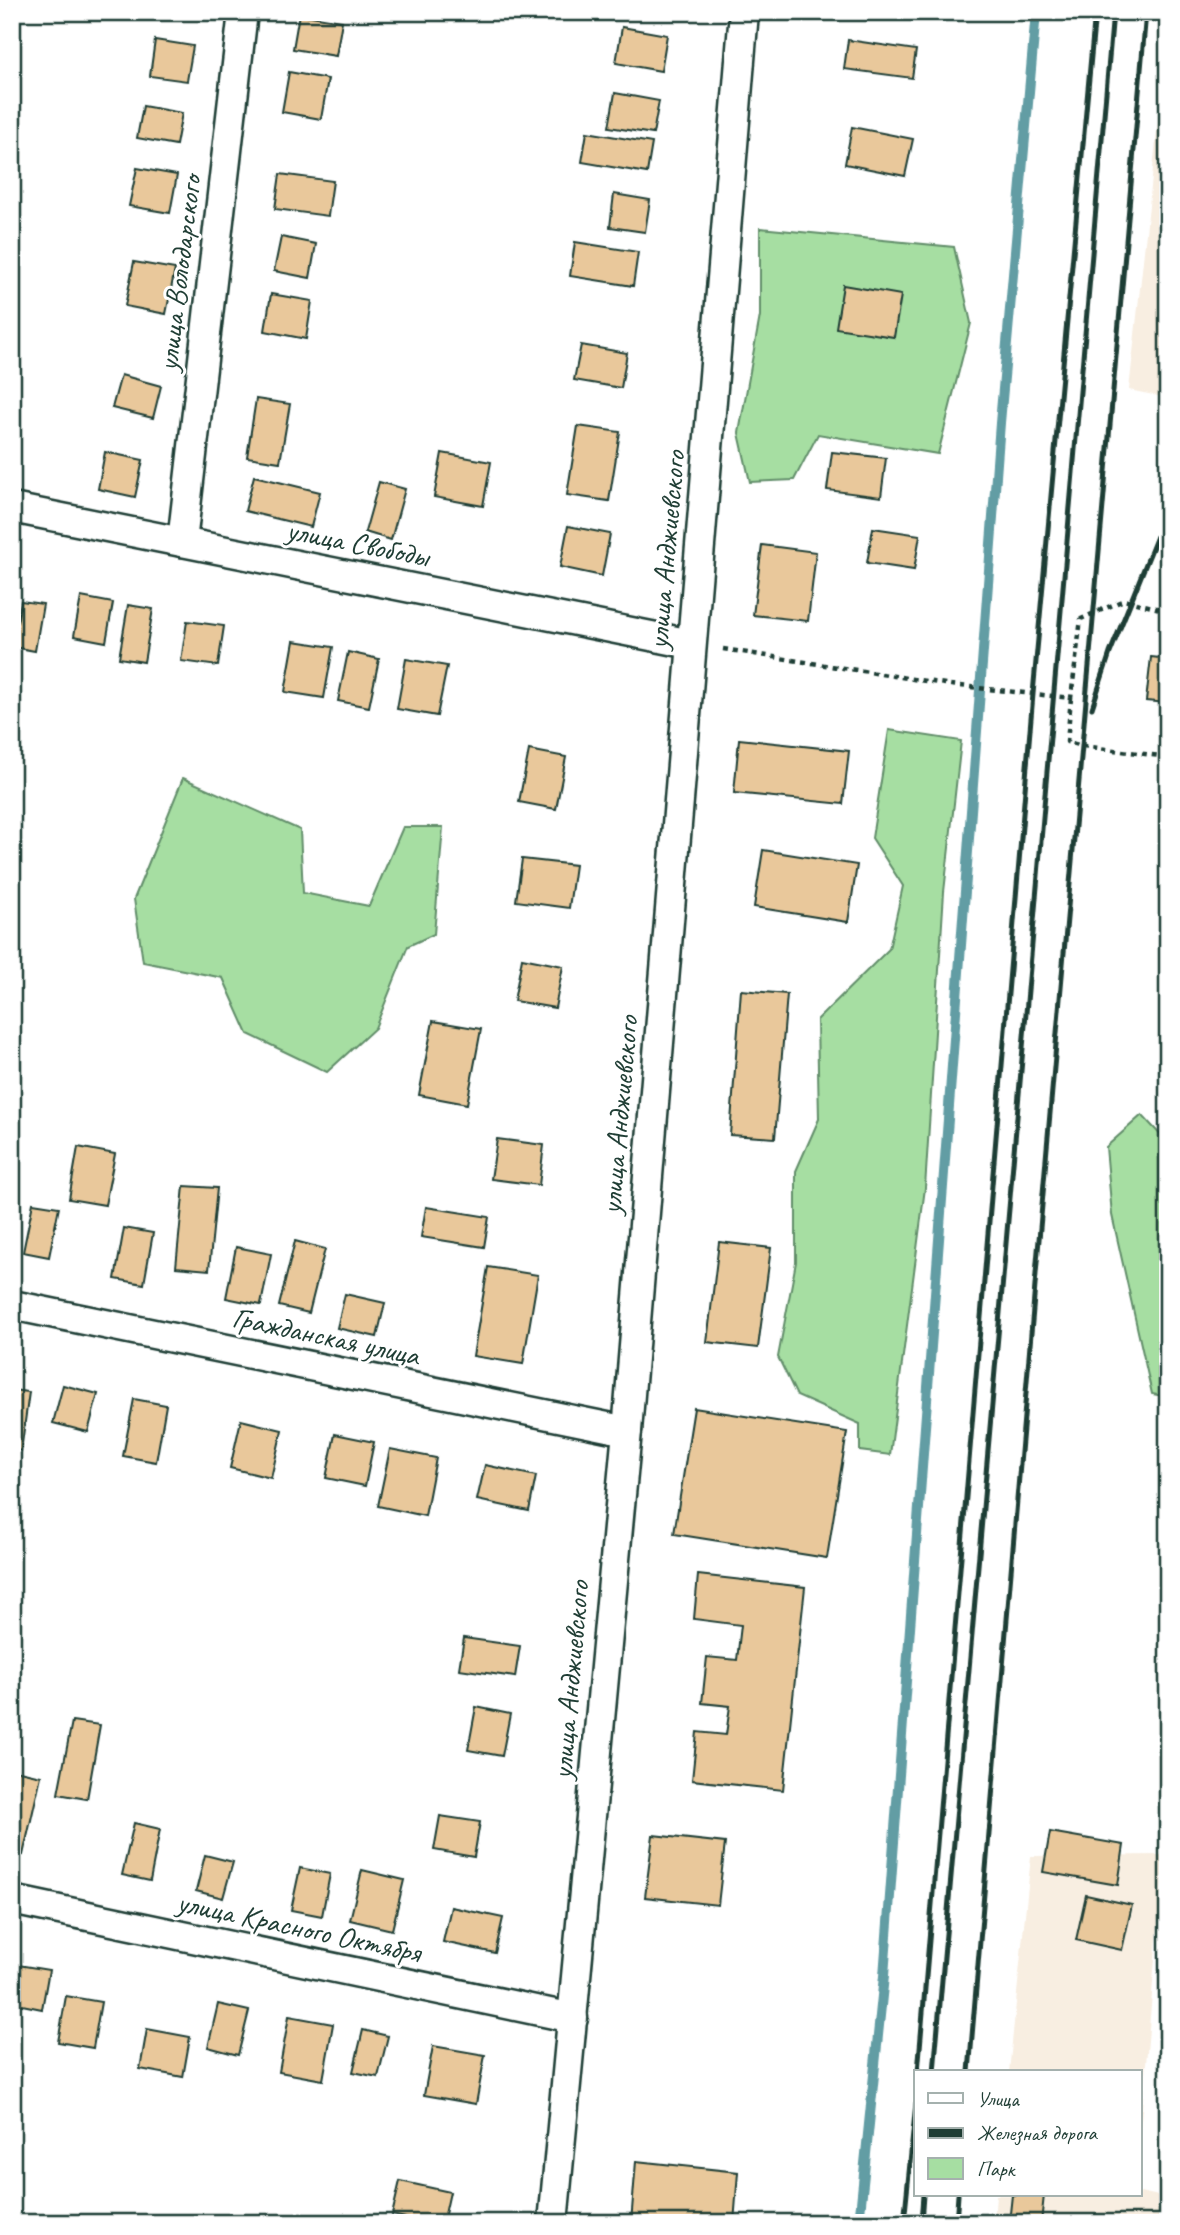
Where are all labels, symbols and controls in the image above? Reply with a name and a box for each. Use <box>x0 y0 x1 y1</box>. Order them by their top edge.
street label: улица Володарского <box>148 169 210 375</box>
street label: улица Анджиевского <box>638 448 694 653</box>
street label: улица Свободы <box>282 510 435 576</box>
street label: улица Анджиевского <box>591 1013 647 1218</box>
street label: Гражданская улица <box>229 1298 425 1375</box>
street label: улица Анджиевского <box>542 1578 598 1783</box>
street label: улица Красного Октября <box>172 1882 427 1972</box>
legend <box>914 2070 1142 2196</box>
text: Улица <box>977 2086 1020 2112</box>
text: Железная дорога <box>977 2120 1098 2146</box>
text: Парк <box>977 2156 1017 2182</box>

